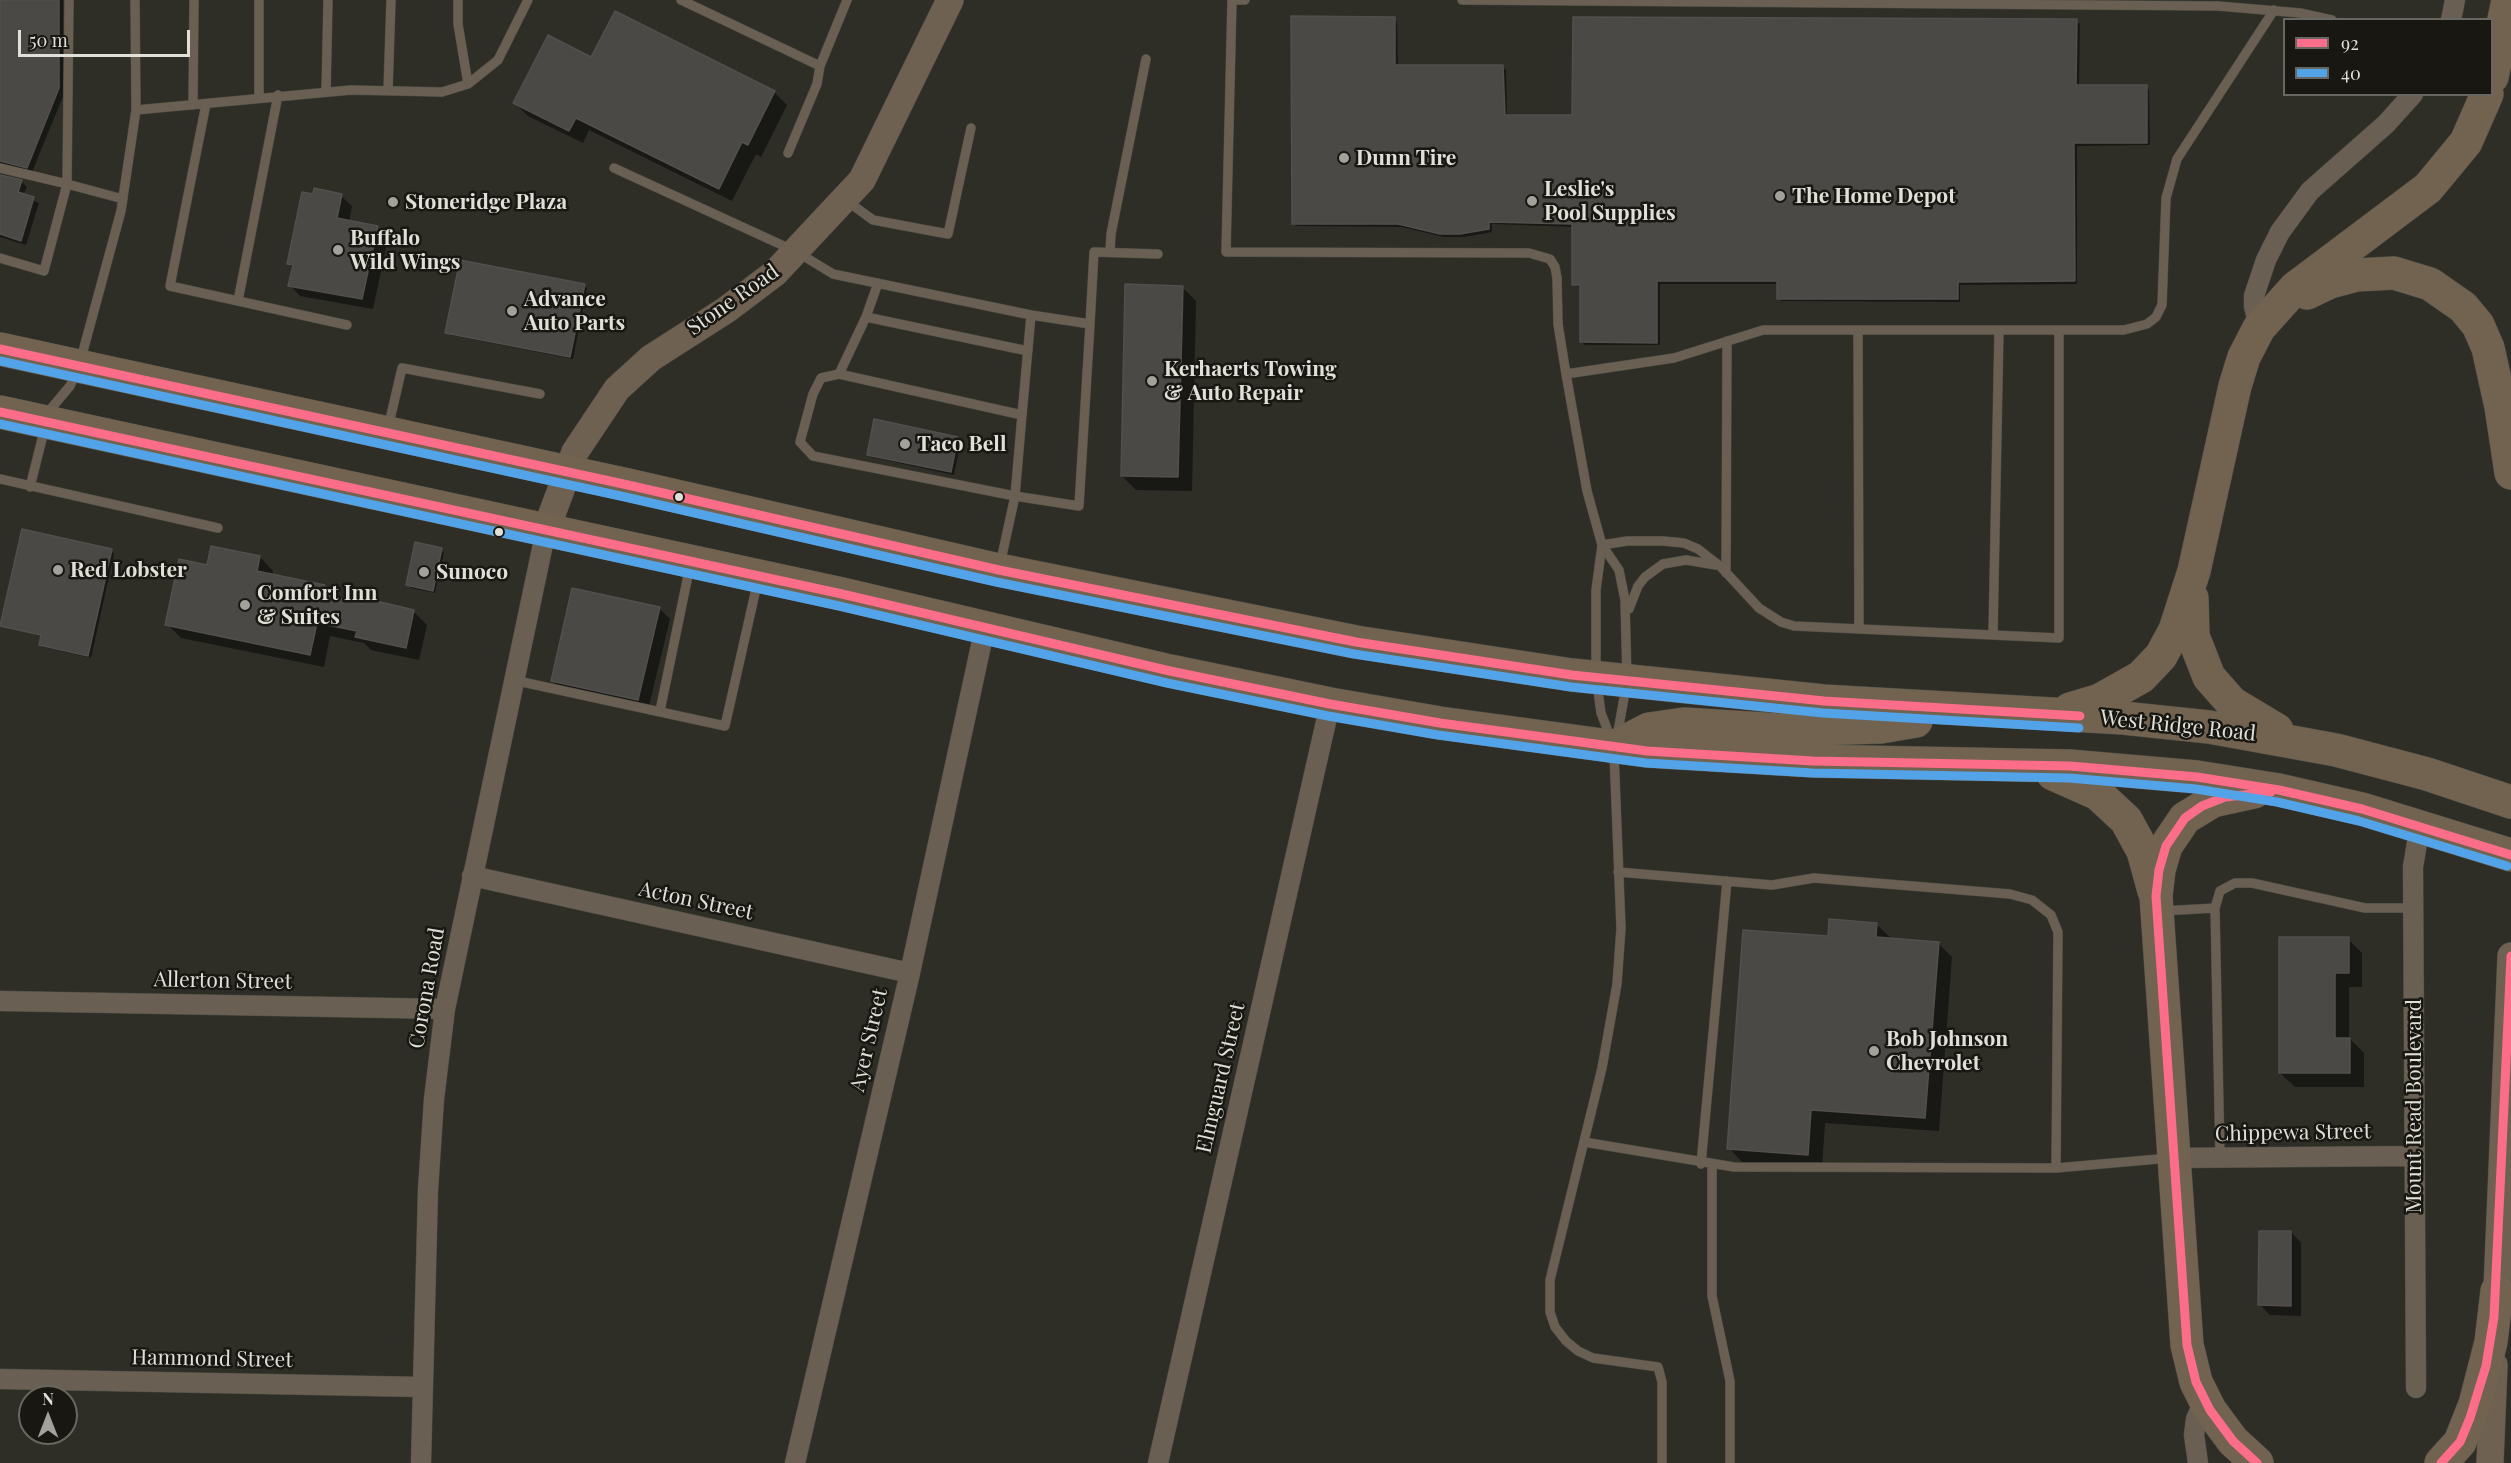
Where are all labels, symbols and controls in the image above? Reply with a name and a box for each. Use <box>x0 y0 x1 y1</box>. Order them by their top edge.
scale bar <box>21 18 194 56</box>
legend <box>2283 18 2493 96</box>
text: 50 m <box>29 28 68 52</box>
text: 92 <box>2341 31 2359 55</box>
text: 40 <box>2341 61 2361 85</box>
place label: Dunn Tire <box>1356 145 1456 171</box>
marker: Dunn Tire <box>1337 151 1351 165</box>
place label: Leslie's Pool Supplies <box>1544 176 1676 226</box>
place label: The Home Depot <box>1792 183 1956 209</box>
place label: Stoneridge Plaza <box>405 189 567 215</box>
marker: The Home Depot <box>1773 189 1787 203</box>
marker: Leslie's Pool Supplies <box>1525 194 1539 208</box>
marker: Stoneridge Plaza <box>386 195 400 209</box>
place label: Buffalo Wild Wings <box>350 225 460 275</box>
marker: Buffalo Wild Wings <box>331 243 345 257</box>
street label: Stone Road <box>682 259 784 341</box>
place label: Advance Auto Parts <box>524 286 625 336</box>
marker: Advance Auto Parts <box>505 304 519 318</box>
place label: Kerhaerts Towing & Auto Repair <box>1164 356 1337 406</box>
marker: Kerhaerts Towing & Auto Repair <box>1145 374 1159 388</box>
place label: Taco Bell <box>917 431 1006 457</box>
marker: Taco Bell <box>898 437 912 451</box>
unlabelled marker <box>673 491 685 503</box>
unlabelled marker <box>493 526 505 538</box>
place label: Red Lobster <box>70 557 187 583</box>
place label: Sunoco <box>436 559 508 585</box>
marker: Red Lobster <box>51 563 65 577</box>
marker: Sunoco <box>417 565 431 579</box>
place label: Comfort Inn & Suites <box>257 580 377 630</box>
marker: Comfort Inn & Suites <box>238 598 252 612</box>
street label: West Ridge Road <box>2099 705 2257 747</box>
street label: Acton Street <box>636 877 756 925</box>
street label: Corona Road <box>404 926 450 1050</box>
street label: Allerton Street <box>154 967 292 995</box>
street label: Ayer Street <box>845 986 893 1094</box>
street label: Mount Read Boulevard <box>2401 999 2427 1213</box>
street label: Elmguard Street <box>1191 1000 1251 1156</box>
place label: Bob Johnson Chevrolet <box>1886 1026 2008 1076</box>
marker: Bob Johnson Chevrolet <box>1867 1044 1881 1058</box>
street label: Chippewa Street <box>2215 1119 2371 1147</box>
street label: Hammond Street <box>131 1345 293 1373</box>
north arrow <box>18 1385 78 1445</box>
text: N <box>42 1388 54 1409</box>

